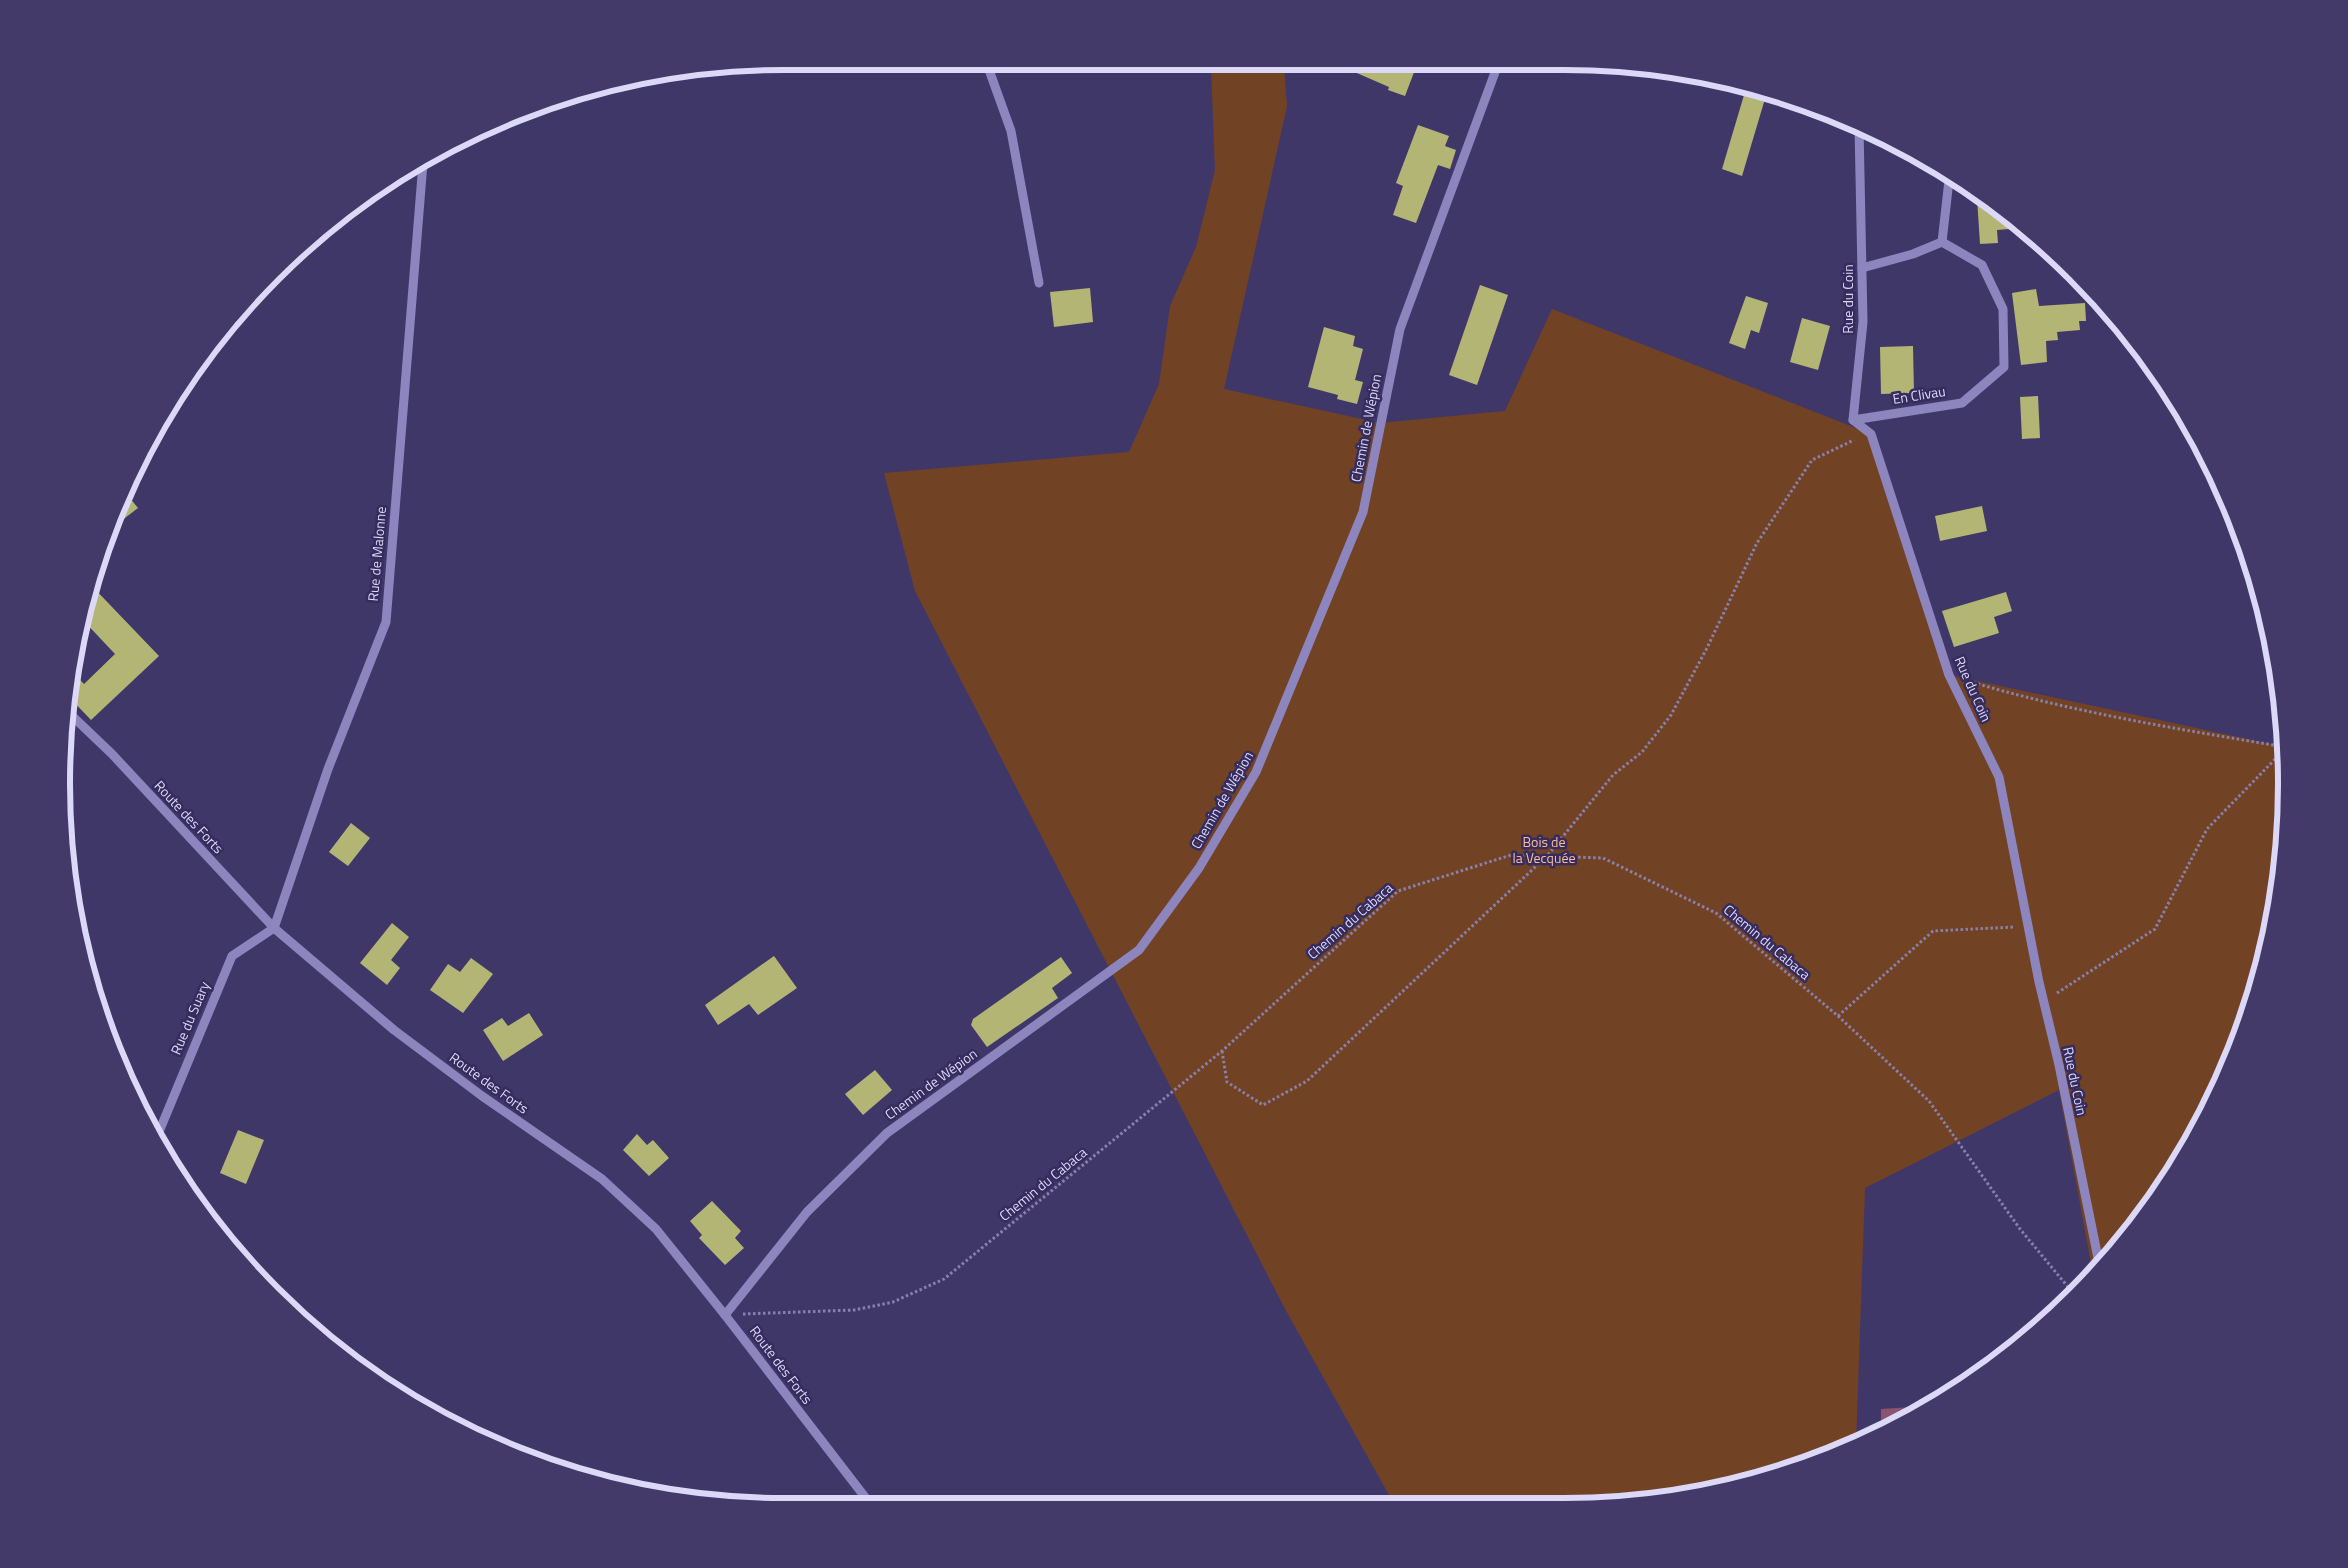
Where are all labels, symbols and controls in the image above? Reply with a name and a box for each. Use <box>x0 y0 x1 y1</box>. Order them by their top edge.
street label: Rue du Coin <box>1837 264 1858 334</box>
street label: Chemin de Wépion <box>1345 372 1386 484</box>
street label: En Clivau <box>1891 380 1947 409</box>
street label: Rue de Malonne <box>362 506 391 602</box>
street label: Rue du Coin <box>1950 653 1997 725</box>
street label: Chemin de Wépion <box>1185 747 1258 852</box>
street label: Route des Forts <box>150 775 229 858</box>
park label: Bois de la Vecquée <box>1512 831 1576 868</box>
street label: Chemin du Cabaca <box>1302 877 1397 964</box>
street label: Chemin du Cabaca <box>1719 899 1815 984</box>
street label: Rue du Suary <box>165 978 214 1058</box>
street label: Chemin de Wépion <box>880 1043 981 1124</box>
street label: Rue du Coin <box>2058 1045 2093 1117</box>
street label: Route des Forts <box>445 1047 533 1118</box>
street label: Chemin du Cabaca <box>994 1142 1091 1226</box>
street label: Route des Forts <box>745 1321 818 1408</box>

